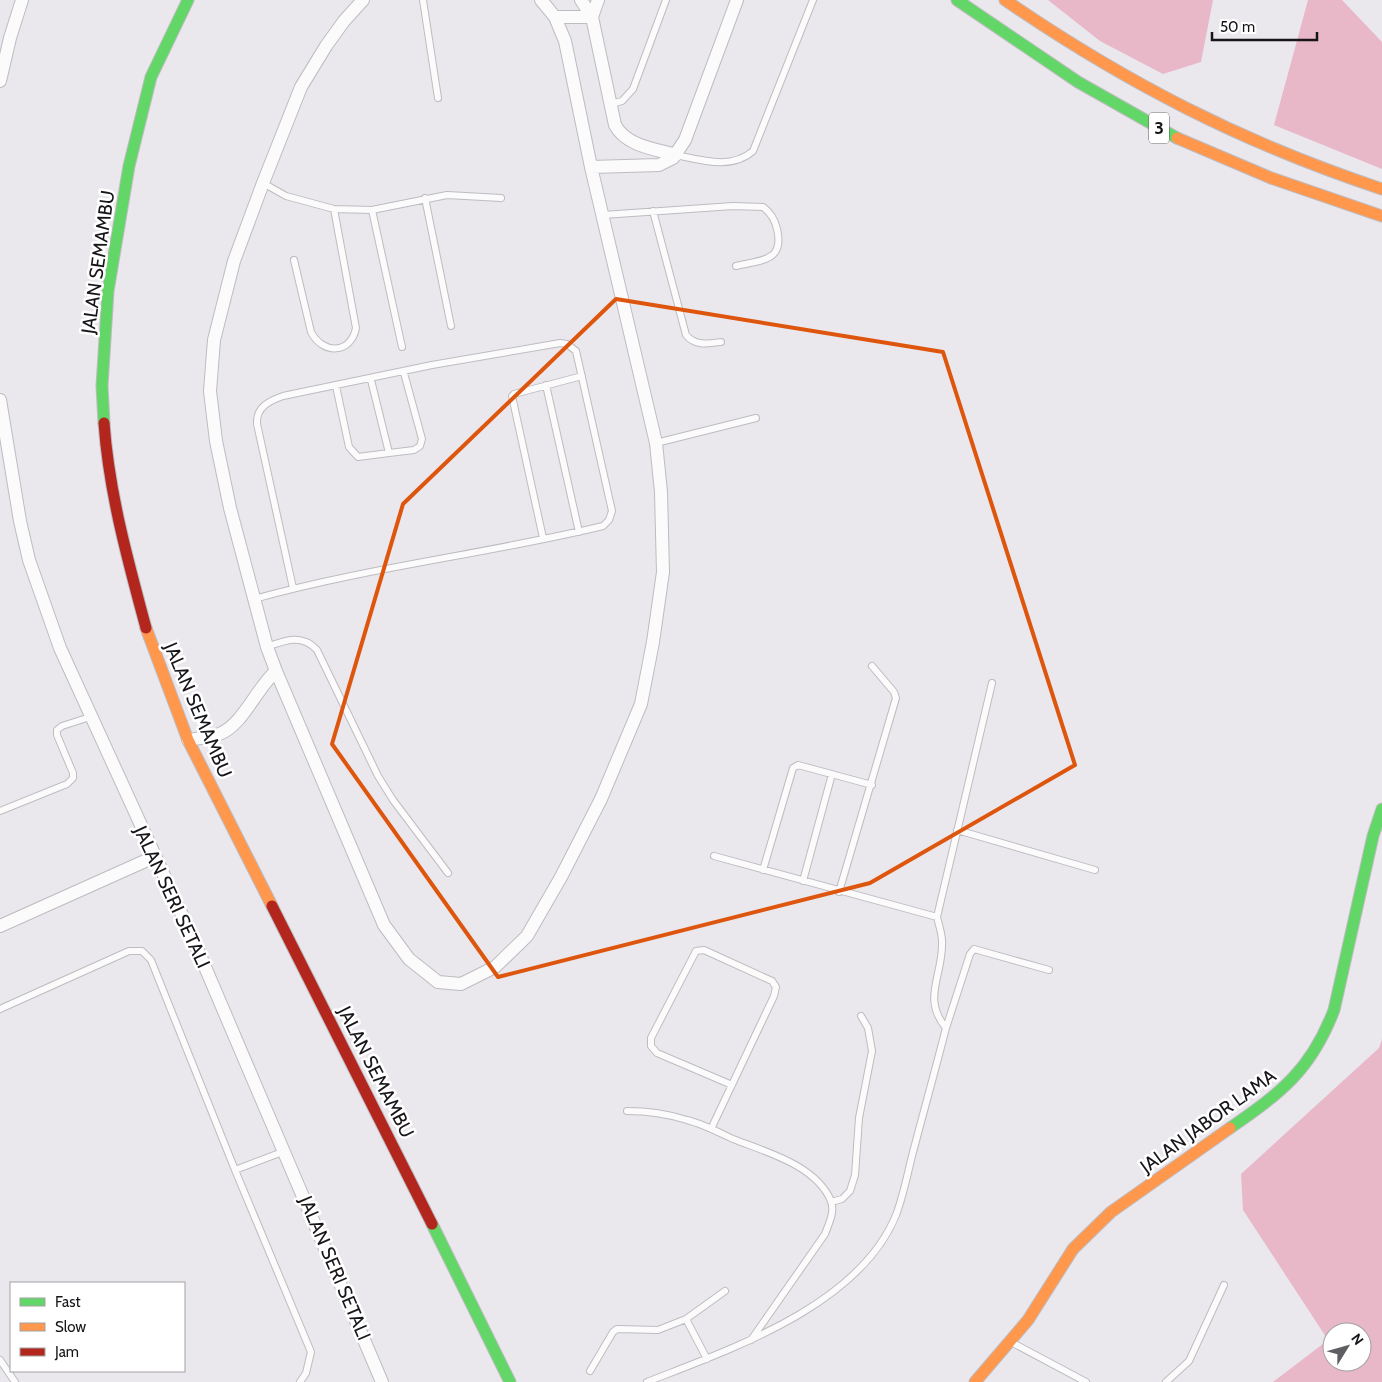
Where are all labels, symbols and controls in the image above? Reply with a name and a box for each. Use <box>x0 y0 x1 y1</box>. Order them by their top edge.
scale bar <box>1212 10 1317 42</box>
text: 50 m <box>1220 18 1255 36</box>
road number: 3 <box>1149 112 1169 144</box>
street label: JALAN SEMAMBU <box>76 189 119 336</box>
street label: JALAN SEMAMBU <box>159 638 237 781</box>
street label: JALAN SERI SETALI <box>129 821 215 972</box>
street label: JALAN SEMAMBU <box>332 1001 419 1142</box>
street label: JALAN JABOR LAMA <box>1135 1064 1281 1179</box>
street label: JALAN SERI SETALI <box>294 1192 376 1344</box>
legend <box>10 1282 185 1372</box>
text: Fast <box>55 1293 80 1311</box>
text: Slow <box>55 1318 86 1336</box>
north arrow <box>1322 1322 1372 1372</box>
text: N <box>1347 1330 1368 1349</box>
text: Jam <box>54 1343 79 1361</box>

